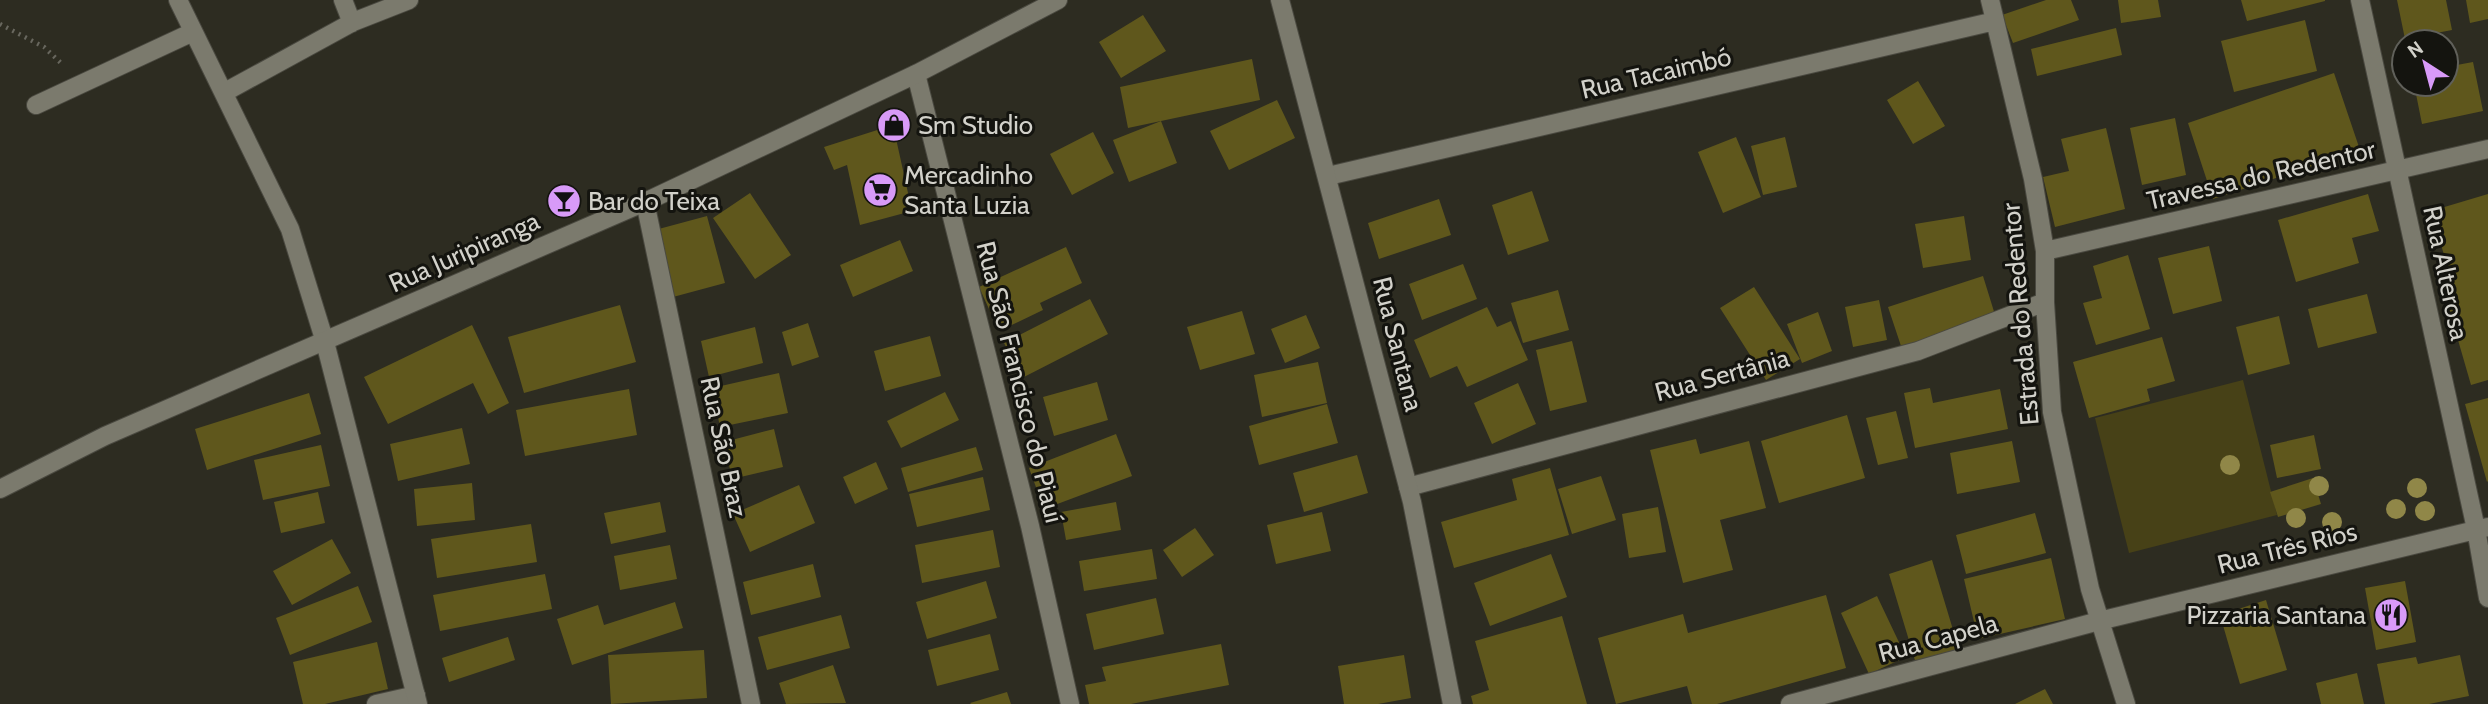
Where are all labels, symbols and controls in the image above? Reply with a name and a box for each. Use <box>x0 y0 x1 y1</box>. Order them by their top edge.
north arrow <box>2390 28 2460 98</box>
text: N <box>2403 36 2427 63</box>
street label: Rua Tacaimbó <box>1578 40 1734 106</box>
shop icon: Sm Studio <box>875 106 913 144</box>
place label: Sm Studio <box>918 109 1033 141</box>
street label: Travessa do Redentor <box>2144 133 2379 217</box>
place label: Mercadinho Santa Luzia <box>904 159 1033 221</box>
supermarket icon: Mercadinho Santa Luzia <box>861 171 899 209</box>
bar icon: Bar do Teixa <box>545 182 583 220</box>
place label: Bar do Teixa <box>588 185 720 217</box>
street label: Estrada do Redentor <box>1994 201 2046 427</box>
street label: Rua Alterosa <box>2416 203 2476 344</box>
street label: Rua Juripiranga <box>384 204 545 299</box>
street label: Rua São Francisco do Piauí <box>970 238 1071 526</box>
street label: Rua Santana <box>1366 273 1430 415</box>
street label: Rua Sertânia <box>1651 342 1793 408</box>
street label: Rua São Braz <box>693 374 755 520</box>
street label: Rua Três Rios <box>2214 515 2360 581</box>
restaurant icon: Pizzaria Santana <box>2372 596 2410 634</box>
place label: Pizzaria Santana <box>2186 599 2367 631</box>
street label: Rua Capela <box>1875 607 2002 669</box>

